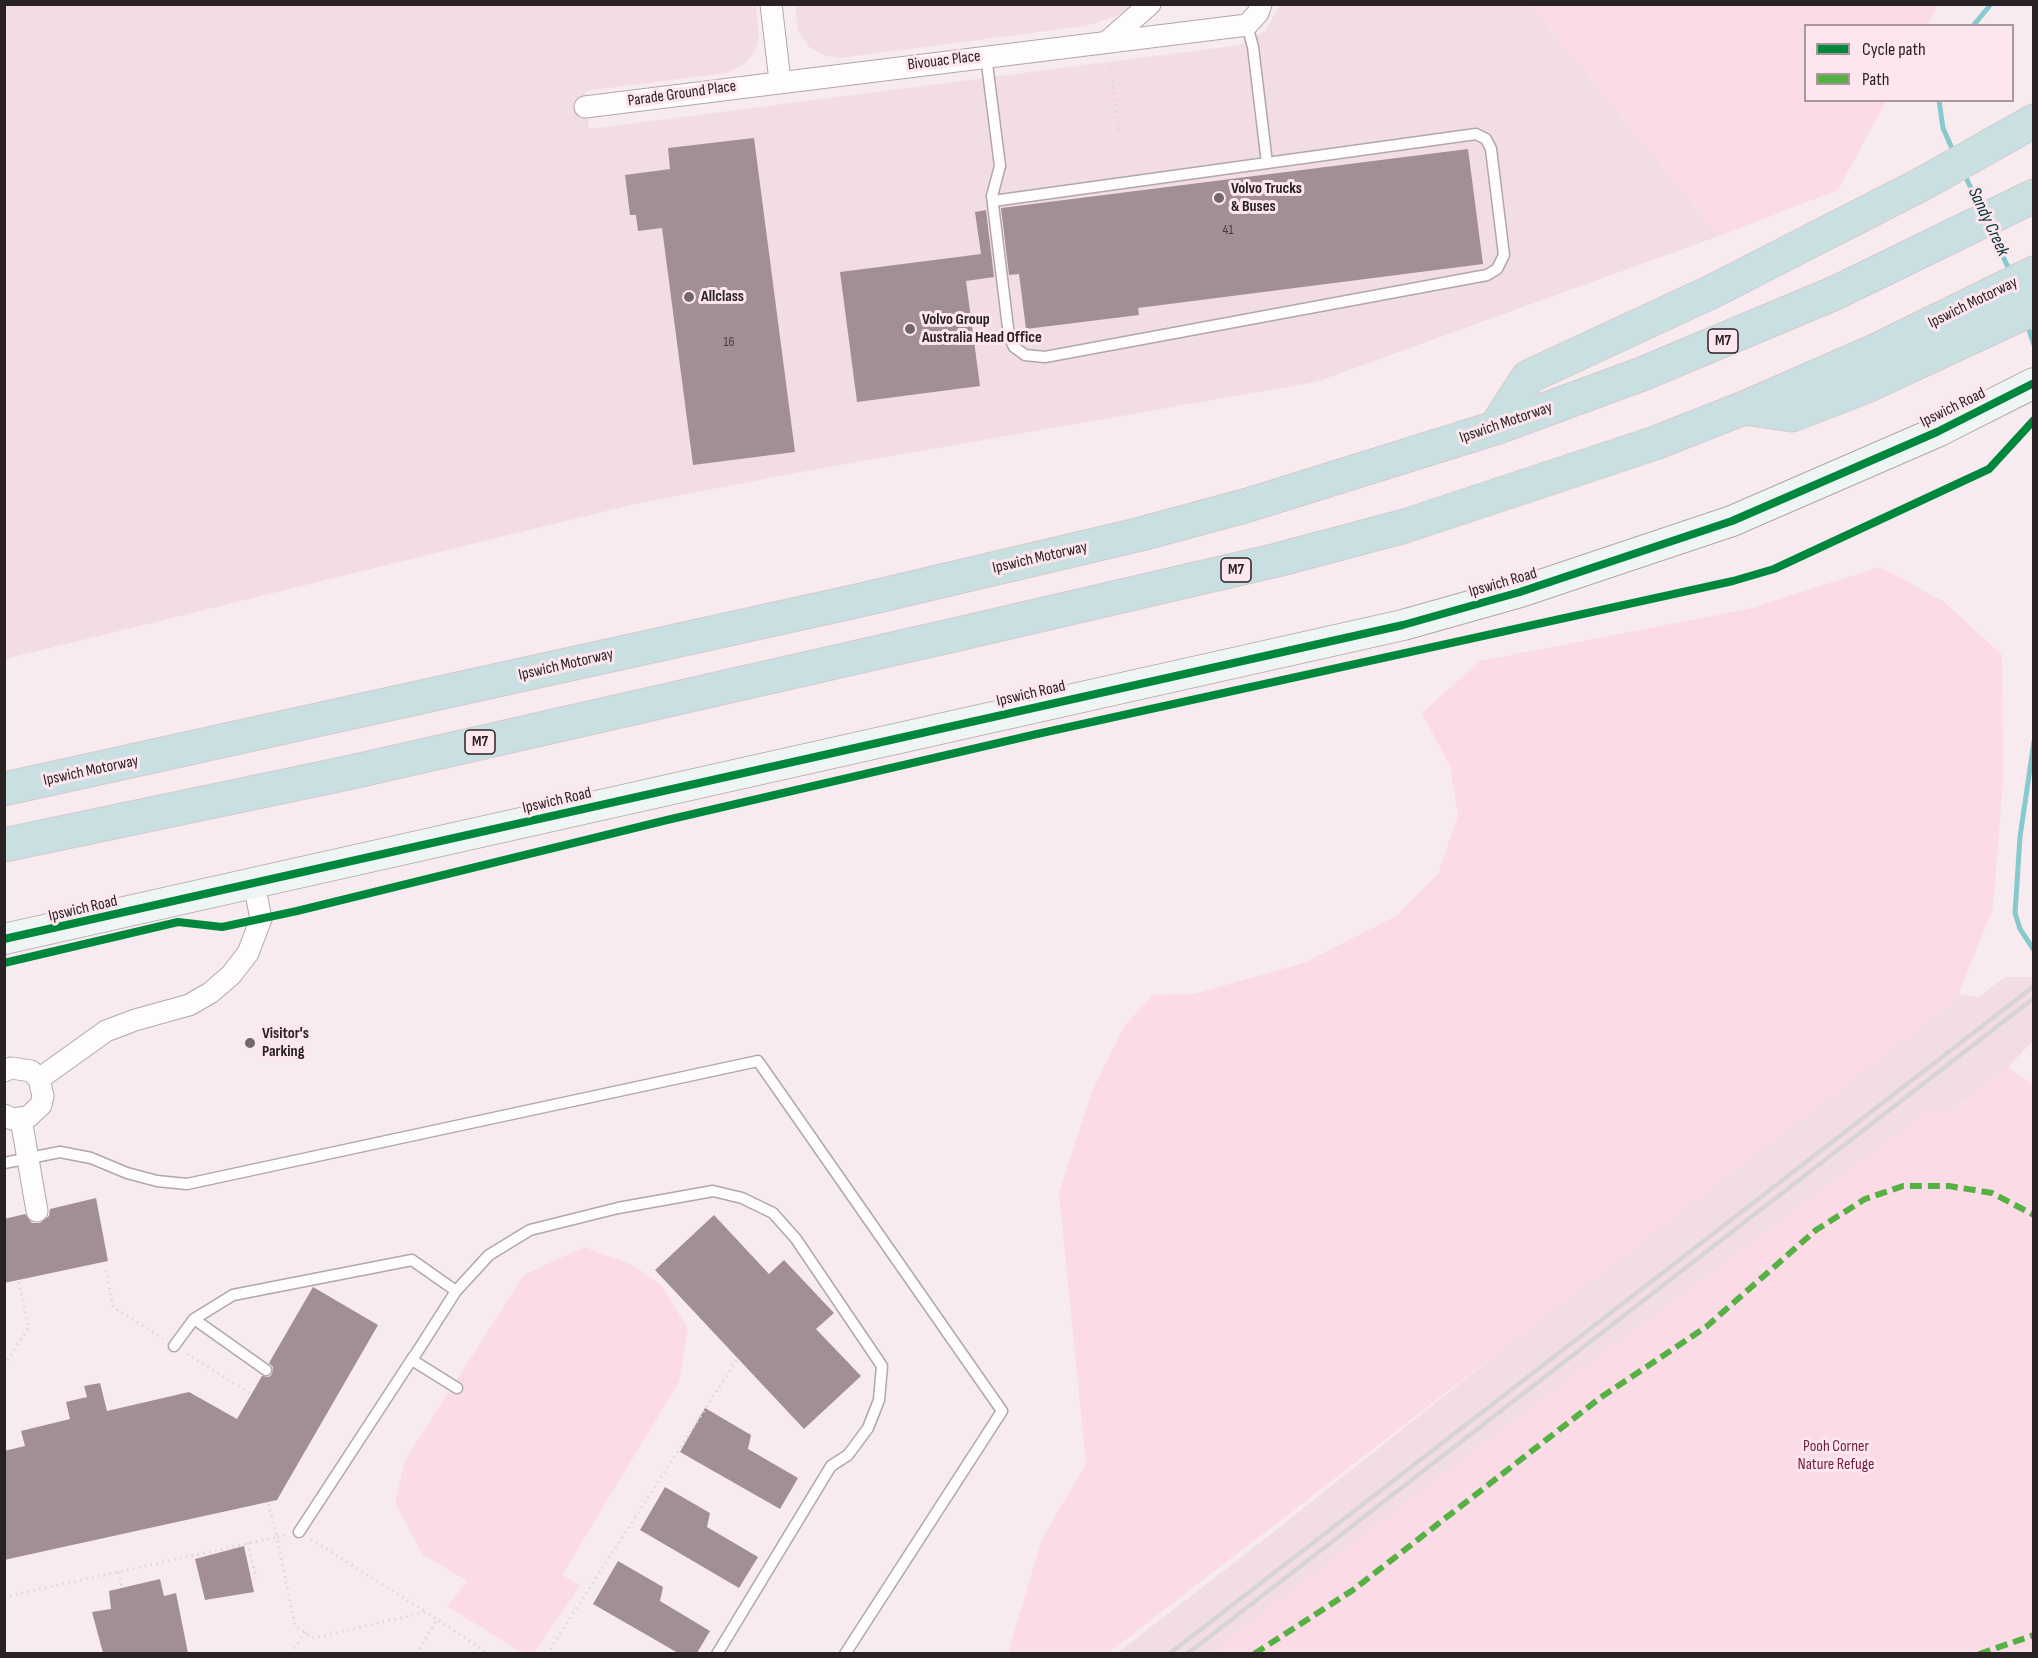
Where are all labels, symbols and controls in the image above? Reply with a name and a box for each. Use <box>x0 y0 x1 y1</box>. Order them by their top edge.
legend <box>1804 24 2014 102</box>
text: Cycle path <box>1862 39 1926 60</box>
street label: Bivouac Place <box>906 47 982 75</box>
text: Path <box>1862 69 1890 90</box>
street label: Parade Ground Place <box>627 77 737 111</box>
place label: Volvo Trucks & Buses <box>1231 179 1302 217</box>
water label: Sandy Creek <box>1963 184 2013 260</box>
marker: Volvo Trucks & Buses <box>1212 191 1226 205</box>
house number: 41 <box>1223 222 1233 238</box>
street label: Ipswich Motorway <box>1925 273 2021 333</box>
place label: Allclass <box>701 287 744 307</box>
marker: Allclass <box>682 290 696 304</box>
place label: Volvo Group Australia Head Office <box>922 310 1042 348</box>
marker: Volvo Group Australia Head Office <box>903 322 917 336</box>
road number: M7 <box>1708 329 1738 353</box>
house number: 16 <box>723 334 735 350</box>
street label: Ipswich Road <box>1917 384 1989 432</box>
street label: Ipswich Motorway <box>1457 398 1555 448</box>
street label: Ipswich Motorway <box>991 538 1089 578</box>
road number: M7 <box>1221 558 1251 582</box>
street label: Ipswich Road <box>1467 564 1539 602</box>
street label: Ipswich Motorway <box>517 645 615 685</box>
street label: Ipswich Road <box>995 677 1067 711</box>
road number: M7 <box>465 730 495 754</box>
street label: Ipswich Motorway <box>42 752 140 790</box>
street label: Ipswich Road <box>521 784 593 818</box>
street label: Ipswich Road <box>47 892 119 926</box>
place label: Visitor's Parking <box>262 1024 309 1062</box>
marker: Visitor's Parking <box>243 1036 257 1050</box>
park label: Pooh Corner Nature Refuge <box>1798 1437 1874 1475</box>

